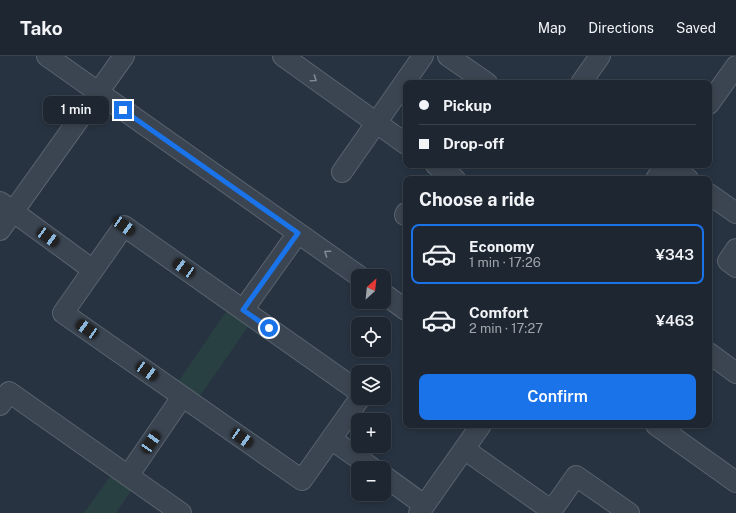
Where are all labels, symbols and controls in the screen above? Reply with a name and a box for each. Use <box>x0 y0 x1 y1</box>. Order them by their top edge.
text: Tako <box>20 17 63 39</box>
text: Map <box>538 20 566 36</box>
text: Directions <box>588 20 654 36</box>
text: Saved <box>676 20 716 36</box>
one-way arrow <box>310 74 317 81</box>
callout: 1 min <box>43 96 109 124</box>
text: Pickup <box>443 97 492 114</box>
route end <box>114 101 132 119</box>
text: 1 min <box>61 102 91 117</box>
text: Drop-off <box>443 135 504 152</box>
text: Choose a ride <box>419 189 535 210</box>
car <box>111 214 137 238</box>
car <box>35 225 61 249</box>
icon: car <box>421 236 457 272</box>
text: Economy <box>469 238 534 255</box>
text: ¥343 <box>655 246 694 263</box>
one-way arrow <box>324 251 331 258</box>
text: 1 min · 17:26 <box>469 255 541 270</box>
car <box>171 256 197 280</box>
north arrow <box>351 269 391 309</box>
map controls <box>351 269 391 501</box>
icon: car <box>421 302 457 338</box>
text: Comfort <box>469 304 529 321</box>
text: ¥463 <box>655 312 694 329</box>
car <box>74 317 100 341</box>
button: locate <box>351 317 391 357</box>
route start <box>260 319 278 337</box>
text: 2 min · 17:27 <box>469 321 543 336</box>
car <box>134 359 160 383</box>
button: layers <box>351 365 391 405</box>
button: Confirm <box>419 374 696 420</box>
button: + <box>351 413 391 453</box>
car <box>229 426 255 450</box>
car <box>139 429 163 455</box>
button: − <box>351 461 391 501</box>

